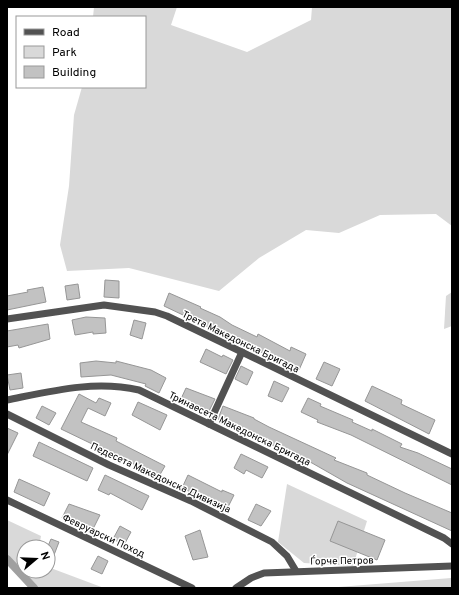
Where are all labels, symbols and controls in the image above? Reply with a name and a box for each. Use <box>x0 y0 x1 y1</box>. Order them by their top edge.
legend <box>16 16 146 88</box>
text: Road <box>52 25 80 41</box>
text: Park <box>52 45 77 61</box>
text: Building <box>52 65 96 81</box>
street label: Трета Македонска Бригада <box>180 308 301 376</box>
street label: Тринаесета Македонска Бригада <box>166 389 313 469</box>
street label: Педесета Македонска Дивизија <box>88 440 233 517</box>
street label: Февруарски Поход <box>60 512 147 561</box>
north arrow <box>16 539 56 579</box>
text: N <box>37 550 52 562</box>
street label: Ѓорче Петров <box>310 554 374 569</box>

